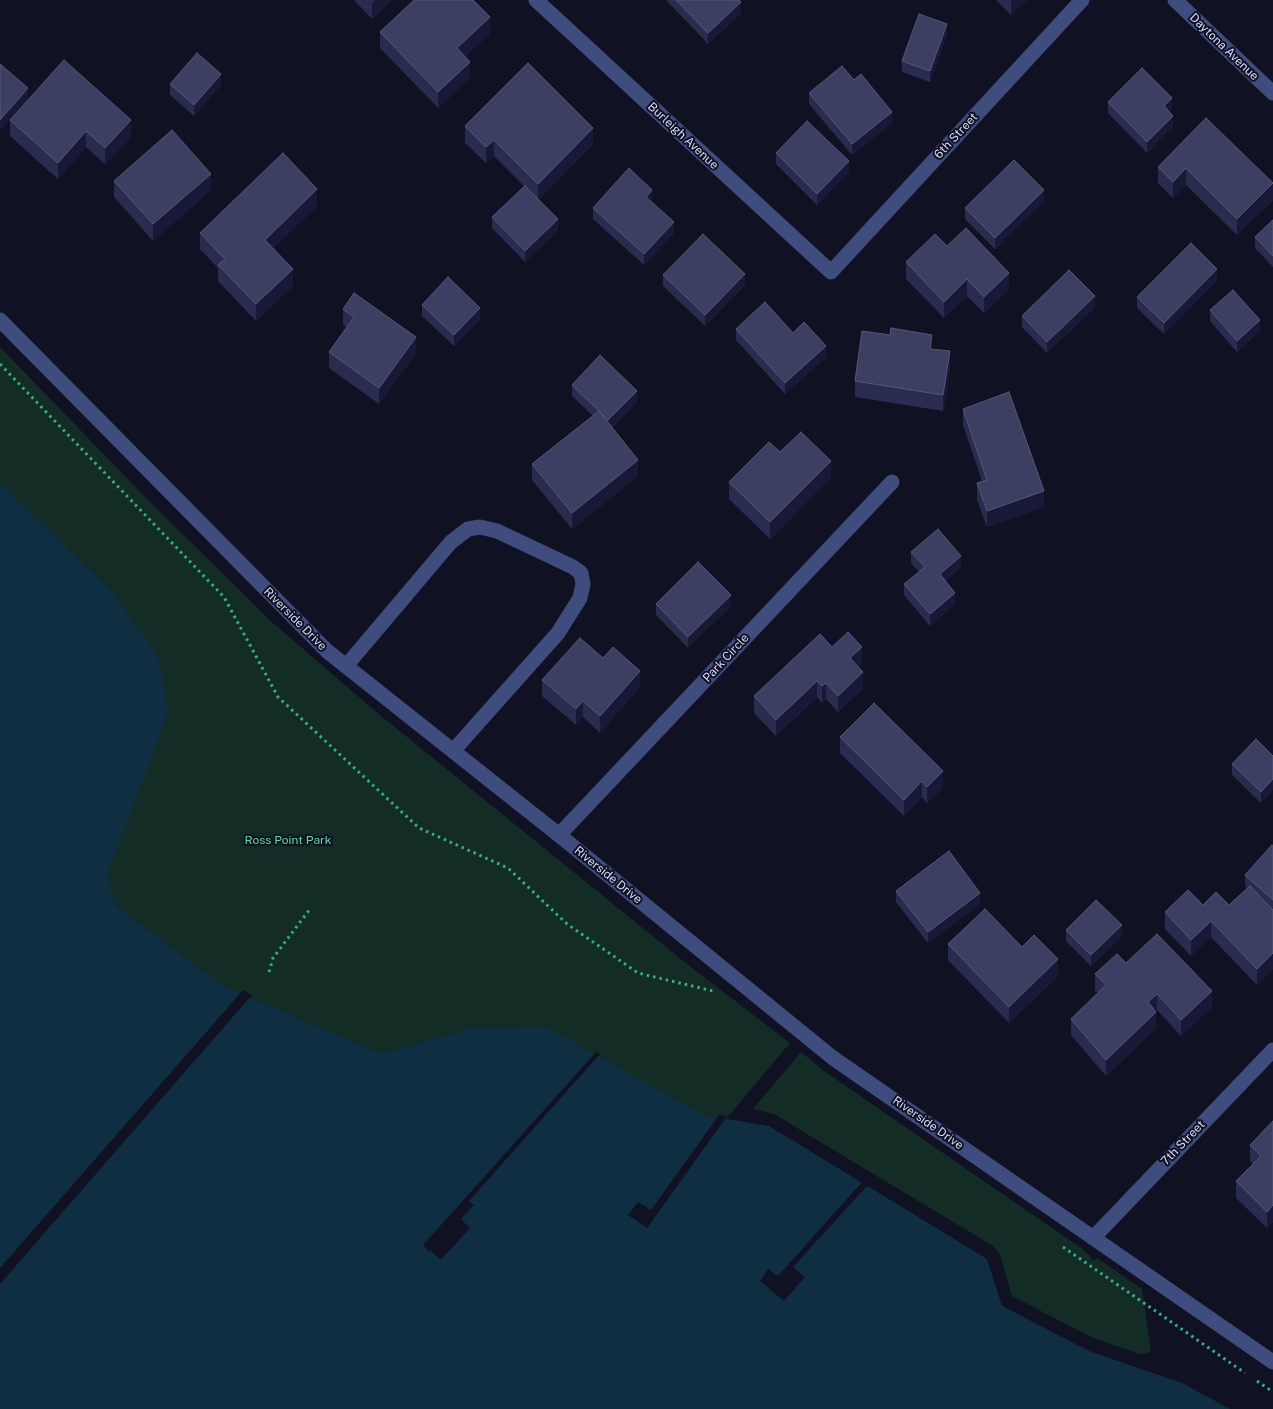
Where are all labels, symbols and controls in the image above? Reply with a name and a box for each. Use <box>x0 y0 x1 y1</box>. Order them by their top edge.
street label: Daytona Avenue <box>1187 11 1261 83</box>
street label: Burleigh Avenue <box>645 100 721 172</box>
street label: 6th Street <box>931 110 981 162</box>
street label: Riverside Drive <box>261 585 329 653</box>
street label: Park Circle <box>700 631 752 685</box>
park label: Ross Point Park <box>245 833 331 847</box>
street label: Riverside Drive <box>571 843 645 907</box>
street label: Riverside Drive <box>890 1093 966 1153</box>
street label: 7th Street <box>1158 1118 1208 1168</box>

